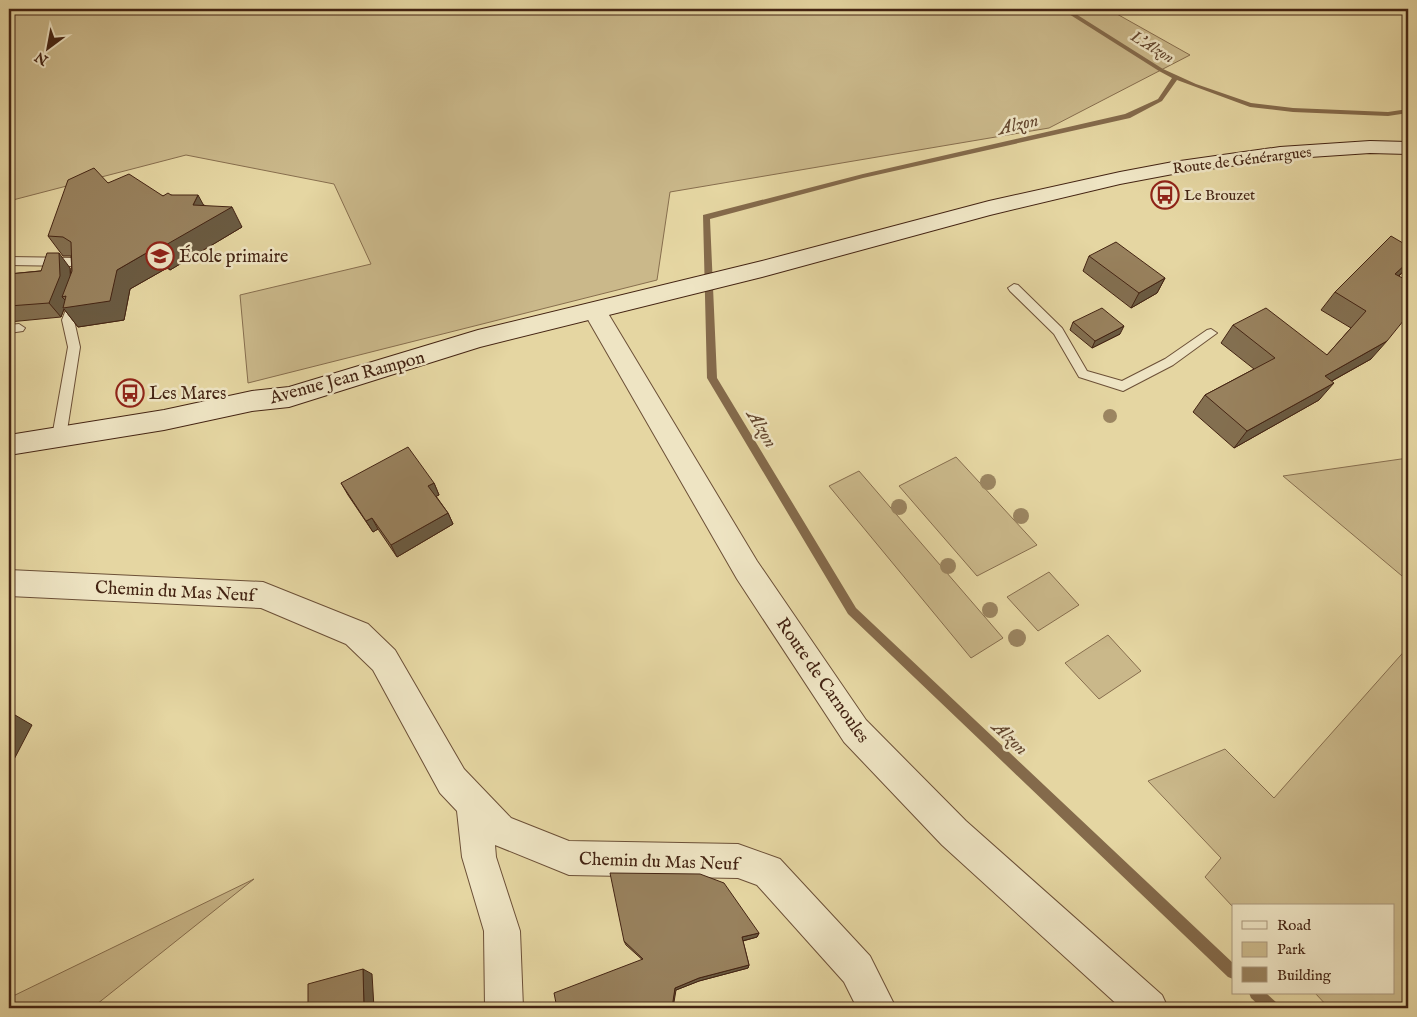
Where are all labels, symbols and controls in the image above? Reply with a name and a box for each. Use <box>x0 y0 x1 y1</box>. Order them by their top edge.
north arrow <box>22 22 72 72</box>
water label: L'Alzon <box>1126 27 1177 68</box>
text: N <box>32 47 52 70</box>
water label: Alzon <box>994 109 1041 142</box>
street label: Route de Générargues <box>1171 143 1313 178</box>
bus stop icon: Le Brouzet <box>1150 180 1180 210</box>
place label: Le Brouzet <box>1184 186 1255 205</box>
school or university icon: École primaire <box>145 241 175 271</box>
place label: École primaire <box>179 244 288 269</box>
street label: Avenue Jean Rampon <box>266 347 428 410</box>
bus stop icon: Les Mares <box>115 378 145 408</box>
place label: Les Mares <box>149 383 226 406</box>
water label: Alzon <box>739 404 782 453</box>
street label: Chemin du Mas Neuf <box>94 577 259 608</box>
street label: Route de Carnoules <box>770 614 874 748</box>
water label: Alzon <box>985 714 1033 761</box>
street label: Chemin du Mas Neuf <box>579 848 743 877</box>
legend <box>1232 904 1394 994</box>
text: Road <box>1277 916 1312 935</box>
text: Park <box>1277 940 1307 959</box>
text: Building <box>1277 966 1332 985</box>

